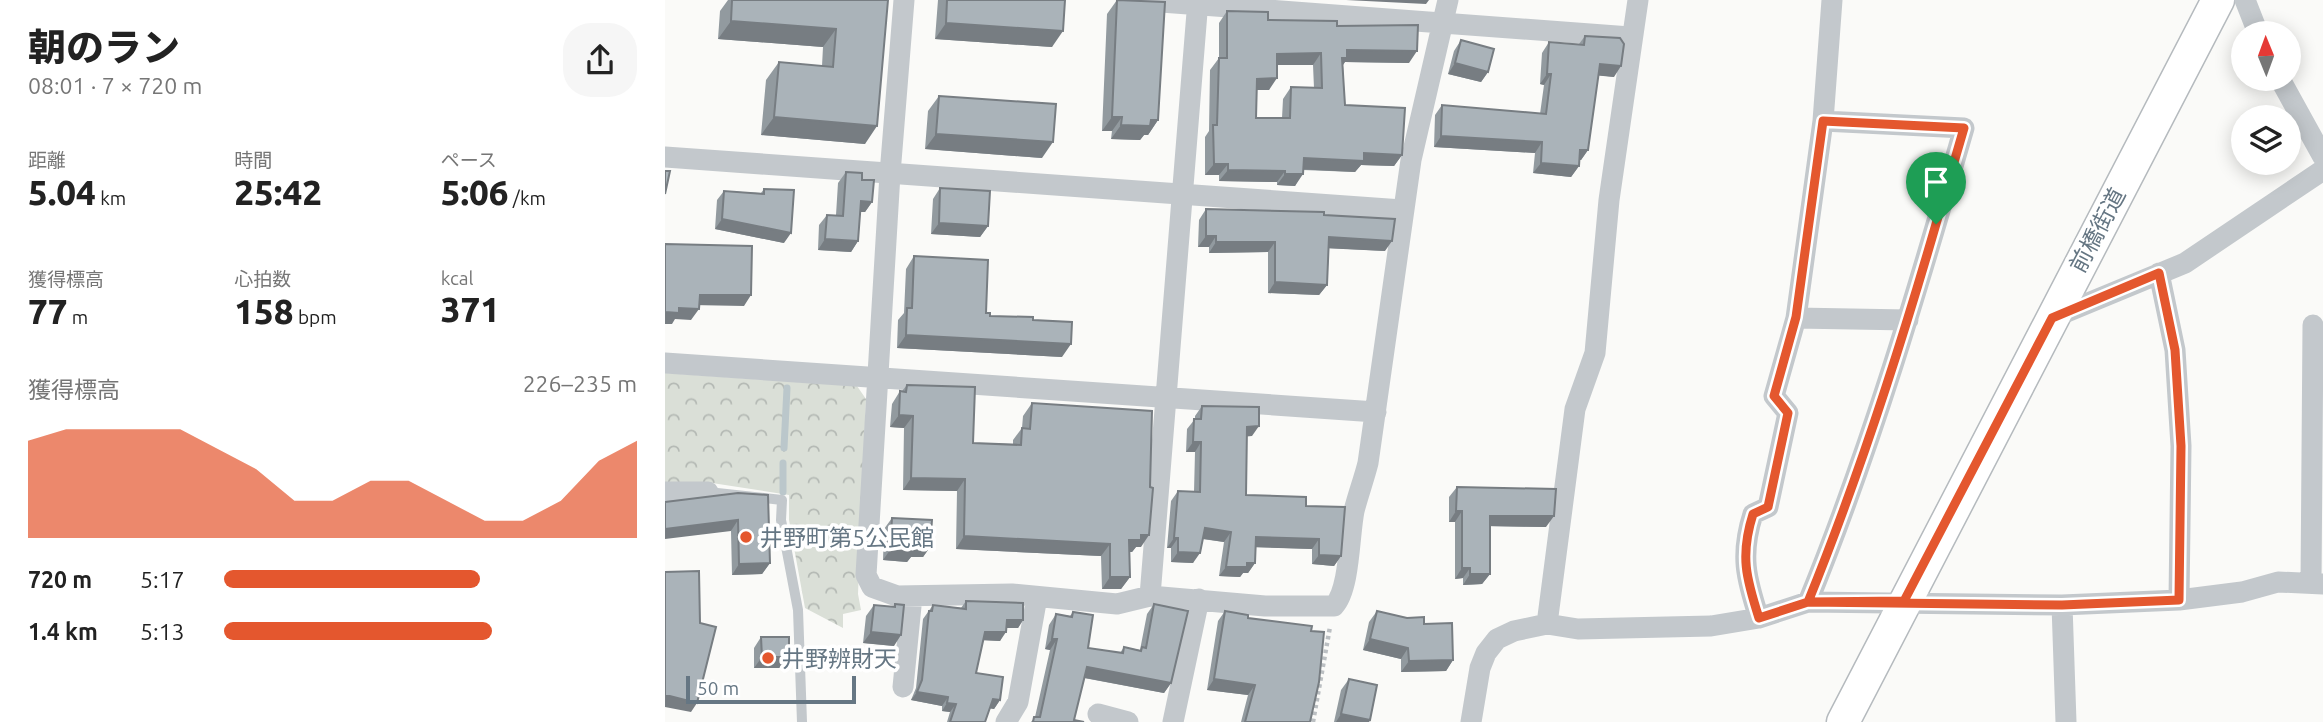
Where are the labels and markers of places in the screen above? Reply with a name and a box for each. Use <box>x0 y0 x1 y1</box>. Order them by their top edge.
pin <box>1906 152 1966 224</box>
place label: 井野町第5公民館 <box>760 525 934 550</box>
marker: 井野町第5公民館 <box>738 529 754 545</box>
place label: 井野辨財天 <box>782 646 897 671</box>
marker: 井野辨財天 <box>760 650 776 666</box>

